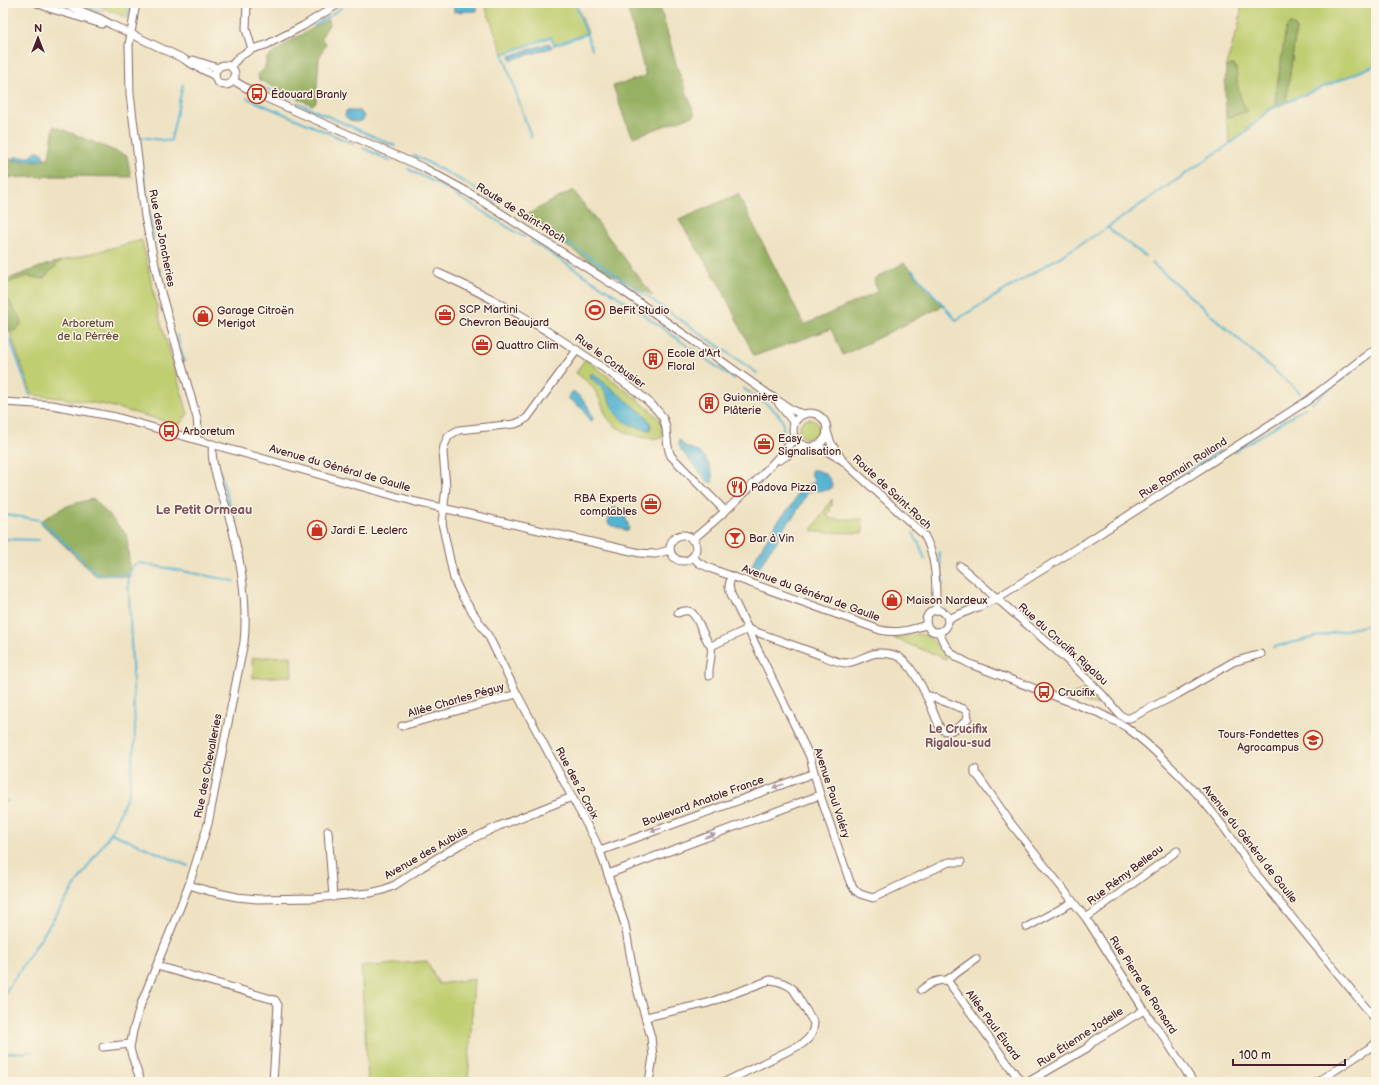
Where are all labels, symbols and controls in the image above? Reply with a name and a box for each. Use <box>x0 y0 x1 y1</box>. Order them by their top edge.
north arrow <box>18 18 58 58</box>
text: N <box>34 22 42 35</box>
bus stop icon: Édouard Branly <box>246 83 268 105</box>
place label: Édouard Branly <box>271 87 347 101</box>
street label: Route de Saint-Roch <box>474 180 568 246</box>
street label: Rue des Joncheries <box>146 188 178 288</box>
sports icon: BeFit Studio <box>584 299 606 321</box>
place label: SCP Martini Chevron Beaujard <box>459 303 549 329</box>
place label: Garage Citroën Merigot <box>217 304 294 330</box>
office icon: SCP Martini Chevron Beaujard <box>434 304 456 326</box>
place label: BeFit Studio <box>609 304 670 317</box>
shop icon: Garage Citroën Merigot <box>192 305 214 327</box>
park label: Arboretum de la Pérrée <box>57 317 119 343</box>
street label: Rue le Corbusier <box>572 331 649 392</box>
office icon: Quattro Clim <box>471 334 493 356</box>
place label: Quattro Clim <box>496 339 559 352</box>
place label: Ecole d'Art Floral <box>667 347 721 373</box>
building icon: Ecole d'Art Floral <box>642 348 664 370</box>
place label: Guionnière Plâterie <box>723 391 779 417</box>
building icon: Guionnière Plâterie <box>698 392 720 414</box>
bus stop icon: Arboretum <box>158 420 180 442</box>
place label: Arboretum <box>183 425 235 438</box>
place label: Easy Signalisation <box>778 432 841 458</box>
office icon: Easy Signalisation <box>753 433 775 455</box>
street label: Rue Romain Rolland <box>1137 435 1229 501</box>
street label: Avenue du Général de Gaulle <box>268 442 412 495</box>
street label: Route de Saint-Roch <box>850 452 934 532</box>
restaurant icon: Padova Pizza <box>726 476 748 498</box>
place label: Padova Pizza <box>751 481 817 494</box>
place label: RBA Experts comptables <box>574 492 638 518</box>
office icon: RBA Experts comptables <box>640 493 662 515</box>
district label: Le Petit Ormeau <box>156 502 252 518</box>
shop icon: Jardi E. Leclerc <box>306 519 328 541</box>
place label: Jardi E. Leclerc <box>331 524 408 537</box>
bar icon: Bar à Vin <box>724 527 746 549</box>
place label: Bar à Vin <box>749 532 794 545</box>
street label: Avenue du Général de Gaulle <box>740 562 882 624</box>
shop icon: Maison Nardeux <box>881 589 903 611</box>
place label: Maison Nardeux <box>906 594 988 607</box>
street label: Rue du Crucifix Rigalou <box>1015 600 1111 688</box>
street label: Allée Charles Péguy <box>406 680 506 720</box>
bus stop icon: Crucifix <box>1033 681 1055 703</box>
place label: Crucifix <box>1058 686 1095 699</box>
street label: Rue des Chevalleries <box>191 712 225 819</box>
district label: Le Crucifix Rigalou-sud <box>925 722 991 751</box>
place label: Tours-Fondettes Agrocampus <box>1218 728 1300 754</box>
school or university icon: Tours-Fondettes Agrocampus <box>1302 729 1324 751</box>
street label: Rue des 2 Croix <box>553 745 601 821</box>
street label: Avenue Paul Valéry <box>811 746 853 840</box>
street label: Boulevard Anatole France <box>640 773 766 829</box>
street label: Avenue du Général de Gaulle <box>1200 782 1300 906</box>
one-way arrow <box>771 783 783 789</box>
street label: Avenue des Aubuis <box>382 824 470 882</box>
one-way arrow <box>649 828 661 834</box>
one-way arrow <box>705 833 717 839</box>
street label: Rue Rémy Belleau <box>1084 842 1166 908</box>
street label: Rue Pierre de Ronsard <box>1106 933 1180 1037</box>
street label: Allée Paul Éluard <box>963 987 1024 1063</box>
street label: Rue Étienne Jodelle <box>1034 1003 1126 1070</box>
scale bar <box>1233 1041 1345 1067</box>
text: 100 m <box>1239 1048 1271 1063</box>

